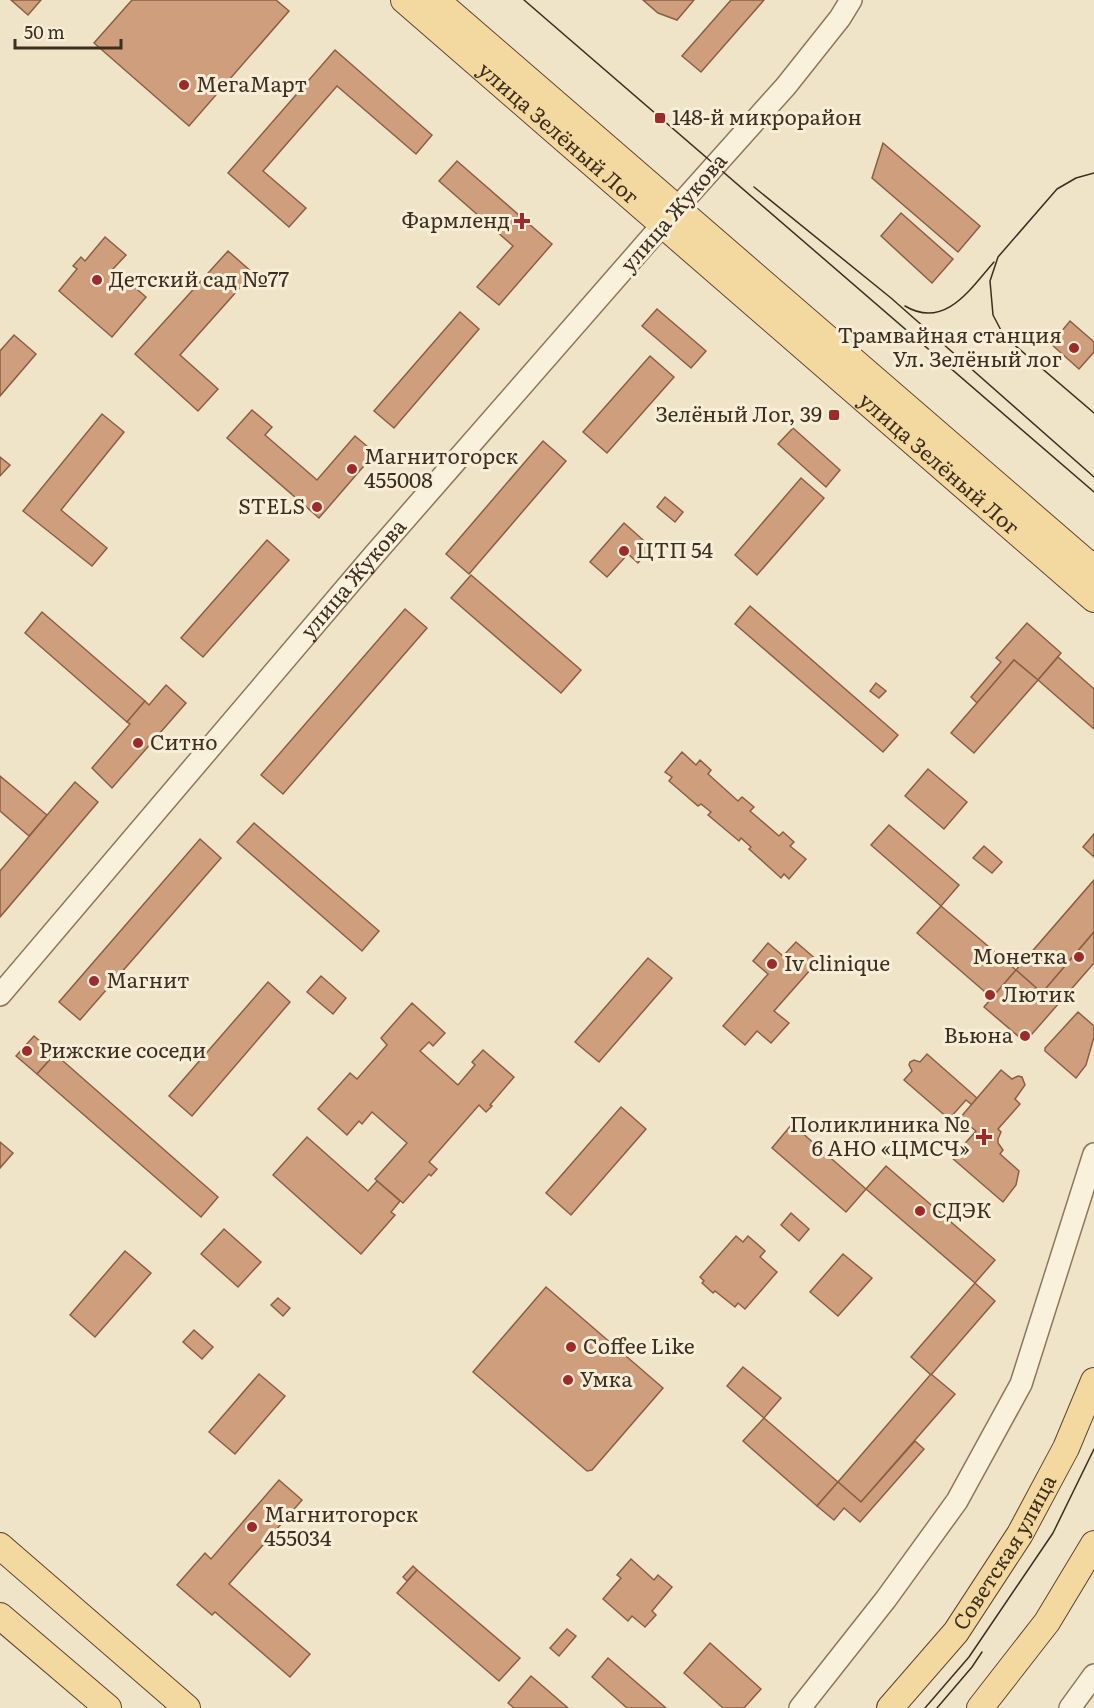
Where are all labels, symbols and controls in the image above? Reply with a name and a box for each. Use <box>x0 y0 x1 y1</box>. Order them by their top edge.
scale bar <box>15 12 122 50</box>
text: 50 m <box>24 18 65 45</box>
street label: улица Зелёный Лог <box>472 53 647 211</box>
place label: МегаМарт <box>196 67 307 98</box>
marker: МегаМарт <box>177 78 191 92</box>
place label: 148-й микрорайон <box>672 100 862 131</box>
marker: 148-й микрорайон <box>653 111 667 125</box>
street label: улица Жукова <box>612 145 733 278</box>
place label: Фармленд <box>402 203 510 234</box>
marker: Фармленд <box>515 214 529 228</box>
place label: Детский сад №77 <box>109 262 289 293</box>
marker: Детский сад №77 <box>90 273 104 287</box>
place label: Трамвайная станция Ул. Зелёный лог <box>838 318 1062 373</box>
marker: Трамвайная станция Ул. Зелёный лог <box>1067 341 1081 355</box>
street label: улица Зелёный Лог <box>853 384 1028 541</box>
place label: Зелёный Лог, 39 <box>655 397 822 428</box>
marker: Зелёный Лог, 39 <box>827 408 841 422</box>
place label: Магнитогорск 455008 <box>364 439 519 494</box>
marker: Магнитогорск 455008 <box>345 462 359 476</box>
place label: STELS <box>238 489 305 520</box>
marker: STELS <box>310 500 324 514</box>
street label: улица Жукова <box>292 510 412 644</box>
place label: ЦТП 54 <box>636 533 714 564</box>
marker: ЦТП 54 <box>617 544 631 558</box>
place label: Ситно <box>150 725 218 756</box>
marker: Ситно <box>131 736 145 750</box>
place label: Монетка <box>972 939 1068 970</box>
place label: Iv clinique <box>784 946 890 977</box>
marker: Монетка <box>1072 950 1086 964</box>
marker: Iv clinique <box>765 957 779 971</box>
place label: Магнит <box>106 963 190 994</box>
marker: Магнит <box>87 974 101 988</box>
place label: Лютик <box>1002 977 1076 1008</box>
marker: Лютик <box>983 988 997 1002</box>
place label: Вьюна <box>944 1018 1014 1049</box>
marker: Вьюна <box>1018 1029 1032 1043</box>
place label: Рижские соседи <box>39 1033 206 1064</box>
marker: Рижские соседи <box>20 1044 34 1058</box>
place label: Поликлиника № 6 АНО «ЦМСЧ» <box>790 1107 970 1162</box>
marker: Поликлиника № 6 АНО «ЦМСЧ» <box>975 1128 993 1146</box>
place label: СДЭК <box>932 1193 992 1224</box>
marker: СДЭК <box>913 1204 927 1218</box>
place label: Coffee Like <box>583 1329 695 1360</box>
marker: Coffee Like <box>564 1340 578 1354</box>
place label: Умка <box>580 1362 633 1393</box>
marker: Умка <box>561 1373 575 1387</box>
street label: Советская улица <box>944 1468 1062 1635</box>
place label: Магнитогорск 455034 <box>264 1497 419 1552</box>
marker: Магнитогорск 455034 <box>245 1520 259 1534</box>

